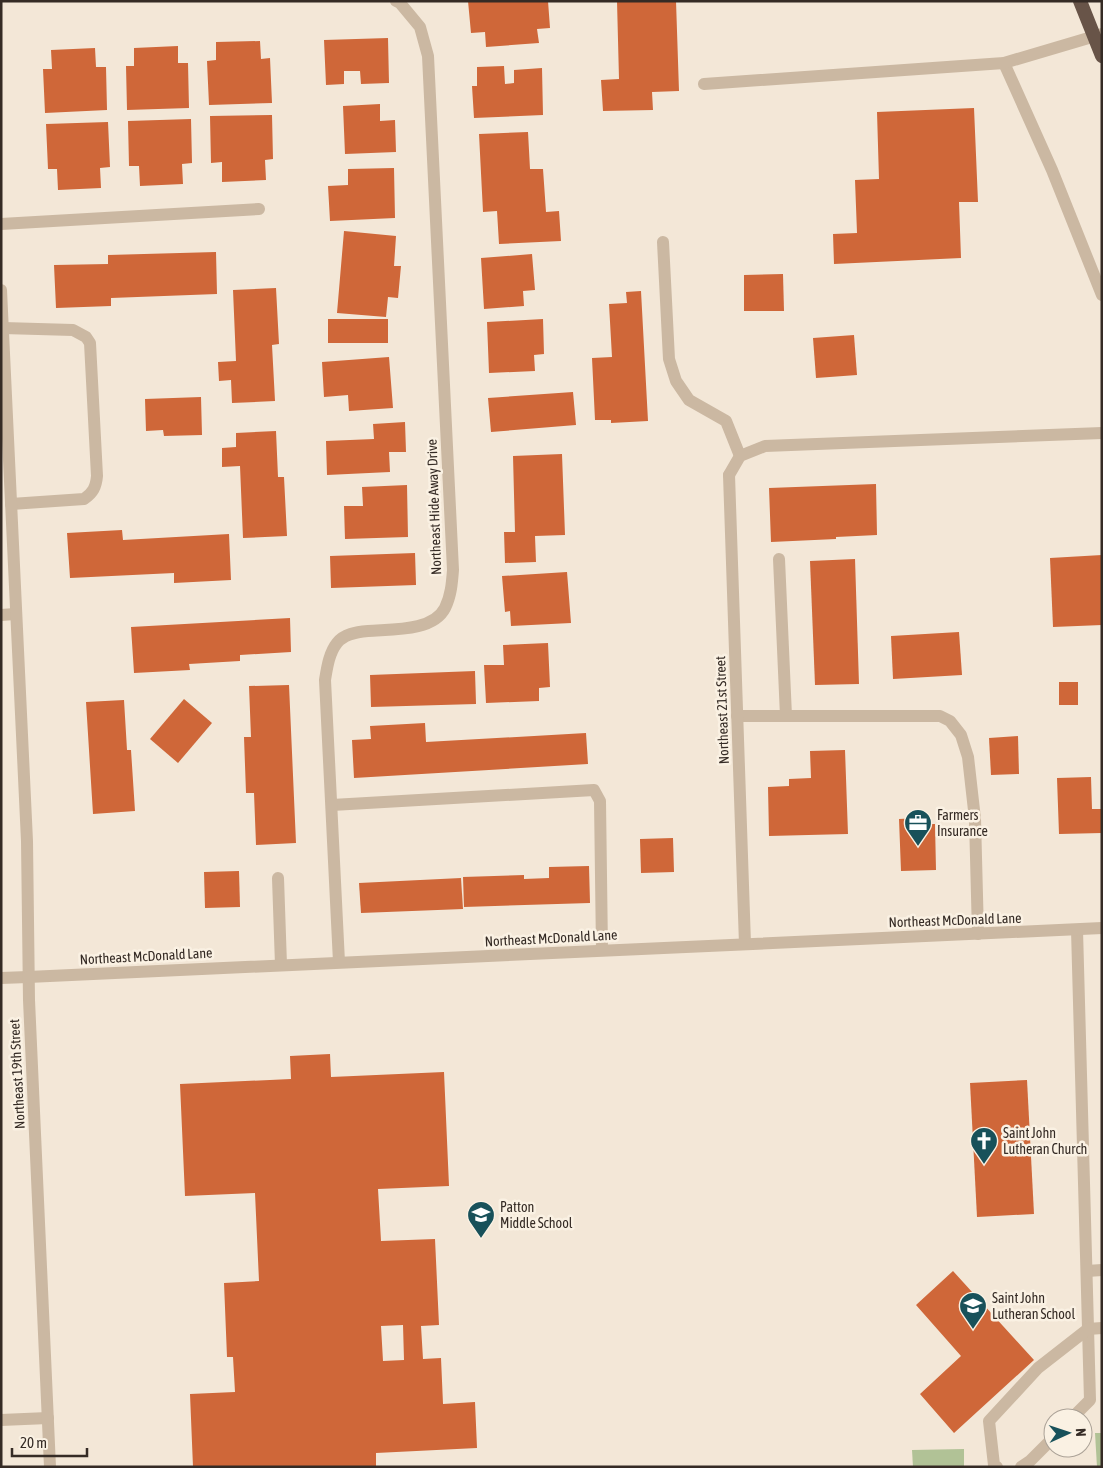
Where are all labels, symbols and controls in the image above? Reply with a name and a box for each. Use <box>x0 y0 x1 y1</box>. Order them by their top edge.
street label: Northeast Hide Away Drive <box>424 439 444 575</box>
street label: Northeast 21st Street <box>712 656 732 764</box>
place label: Farmers Insurance <box>937 807 988 839</box>
office icon: Farmers Insurance <box>903 808 933 847</box>
street label: Northeast McDonald Lane <box>888 910 1022 930</box>
street label: Northeast McDonald Lane <box>484 927 618 949</box>
street label: Northeast McDonald Lane <box>79 945 213 967</box>
street label: Northeast 19th Street <box>6 1019 28 1129</box>
place label: Saint John Lutheran Church <box>1003 1125 1087 1157</box>
church icon: Saint John Lutheran Church <box>969 1126 999 1165</box>
place label: Patton Middle School <box>500 1199 573 1231</box>
school or university icon: Patton Middle School <box>466 1200 496 1239</box>
place label: Saint John Lutheran School <box>992 1290 1075 1322</box>
school or university icon: Saint John Lutheran School <box>958 1291 988 1330</box>
north arrow <box>1043 1408 1093 1458</box>
scale bar <box>12 1426 88 1458</box>
text: N <box>1073 1428 1089 1437</box>
text: 20 m <box>20 1434 47 1451</box>

